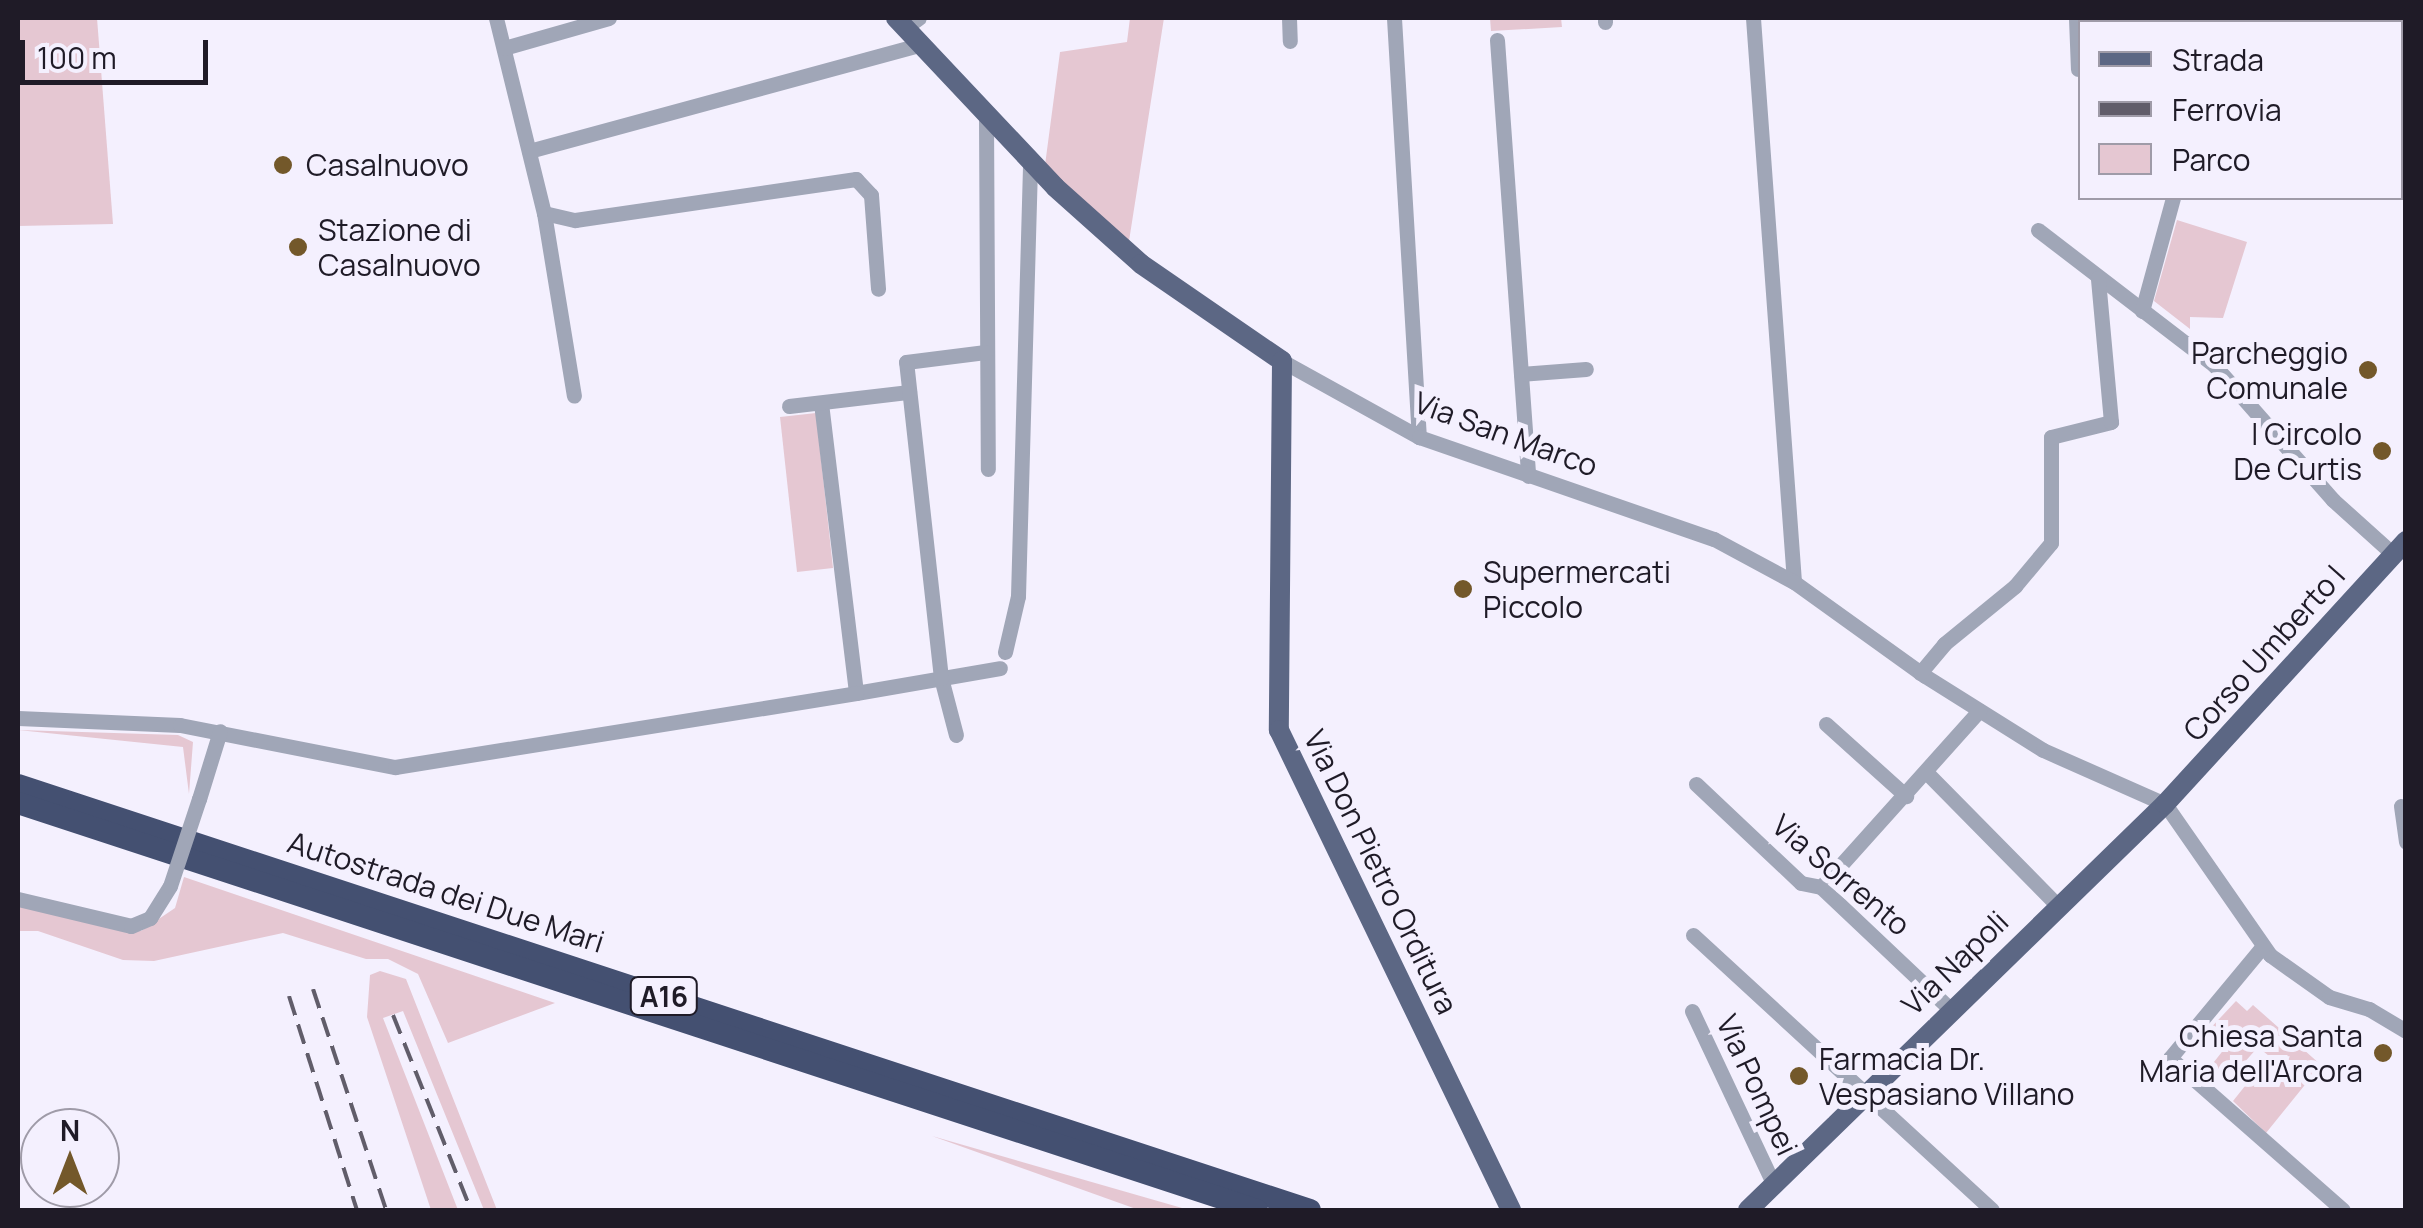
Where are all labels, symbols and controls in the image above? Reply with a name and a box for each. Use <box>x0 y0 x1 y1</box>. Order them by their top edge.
scale bar <box>25 20 212 82</box>
legend <box>2078 20 2403 200</box>
text: 100 m <box>37 37 117 78</box>
text: Strada <box>2172 39 2264 80</box>
text: Ferrovia <box>2172 89 2282 130</box>
text: Parco <box>2172 139 2251 180</box>
place label: Casalnuovo <box>306 147 469 183</box>
marker: Casalnuovo <box>270 152 296 178</box>
place label: Stazione di Casalnuovo <box>318 212 481 282</box>
marker: Stazione di Casalnuovo <box>287 236 309 258</box>
place label: Parcheggio Comunale <box>2191 335 2348 406</box>
marker: Parcheggio Comunale <box>2357 359 2379 381</box>
street label: Via San Marco <box>1409 384 1603 484</box>
place label: I Circolo De Curtis <box>2233 416 2362 486</box>
marker: I Circolo De Curtis <box>2371 440 2393 462</box>
place label: Supermercati Piccolo <box>1483 554 1671 624</box>
street label: Corso Umberto I <box>2176 558 2352 748</box>
marker: Supermercati Piccolo <box>1452 578 1474 600</box>
street label: Via Don Pietro Orditura <box>1297 724 1465 1020</box>
street label: Via Sorrento <box>1765 807 1917 943</box>
street label: Autostrada dei Due Mari <box>283 824 609 960</box>
street label: Via Napoli <box>1894 904 2016 1022</box>
road number: A16 <box>629 973 699 1019</box>
street label: Via Pompei <box>1709 1009 1805 1161</box>
place label: Chiesa Santa Maria dell'Arcora <box>2139 1018 2363 1088</box>
place label: Farmacia Dr. Vespasiano Villano <box>1819 1041 2075 1112</box>
marker: Chiesa Santa Maria dell'Arcora <box>2372 1042 2394 1064</box>
marker: Farmacia Dr. Vespasiano Villano <box>1788 1065 1810 1087</box>
north arrow <box>20 1108 120 1208</box>
text: N <box>60 1111 80 1149</box>

